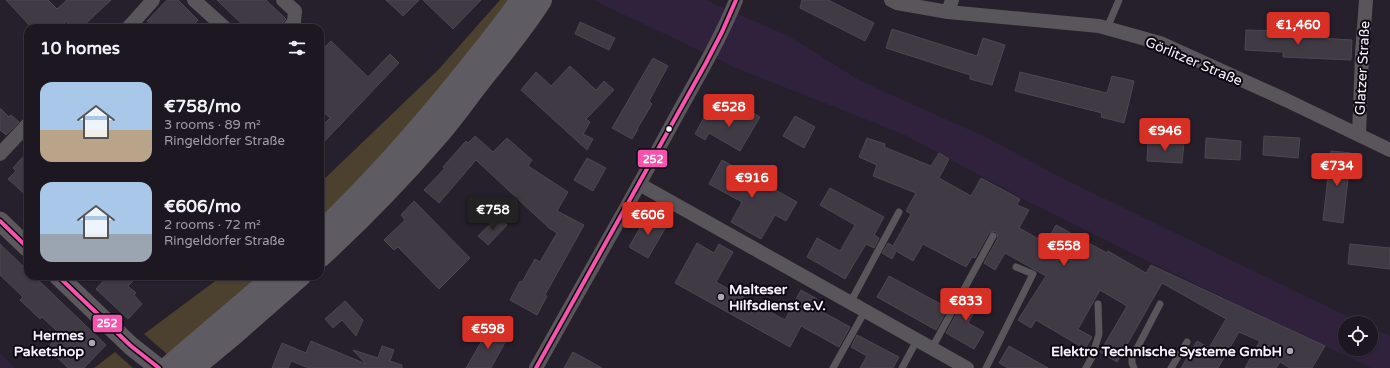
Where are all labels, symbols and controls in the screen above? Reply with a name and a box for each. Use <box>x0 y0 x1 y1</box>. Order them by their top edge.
pin: €1,460 <box>1265 12 1331 46</box>
text: €1,460 <box>1276 17 1320 33</box>
street label: Glatzer Straße <box>1352 20 1373 116</box>
street label: Görlitzer Straße <box>1143 33 1245 90</box>
icon: filters <box>286 37 308 59</box>
text: 10 homes <box>40 38 120 59</box>
pin: €528 <box>705 94 753 128</box>
text: €758/mo <box>164 96 241 117</box>
icon: home <box>72 98 120 146</box>
text: €528 <box>712 99 746 115</box>
text: 3 rooms · 89 m² <box>164 117 261 133</box>
pin: €946 <box>1141 118 1189 152</box>
text: €946 <box>1148 123 1182 139</box>
unlabelled marker <box>664 124 674 134</box>
text: Ringeldorfer Straße <box>164 133 285 149</box>
line badge: 252 <box>637 149 668 168</box>
text: 252 <box>643 153 663 166</box>
pin: €734 <box>1313 153 1361 187</box>
text: €734 <box>1320 158 1354 174</box>
pin: €916 <box>728 165 776 199</box>
text: €916 <box>735 170 769 186</box>
text: €606/mo <box>164 196 241 217</box>
pin: €758 <box>469 197 517 231</box>
icon: home <box>72 198 120 246</box>
text: €758 <box>476 202 510 218</box>
pin: €606 <box>624 202 672 236</box>
text: €606 <box>631 207 665 223</box>
text: 2 rooms · 72 m² <box>164 217 261 233</box>
text: Ringeldorfer Straße <box>164 233 285 249</box>
pin: €558 <box>1040 233 1088 267</box>
text: €558 <box>1047 238 1081 254</box>
place label: Malteser Hilfsdienst e.V. <box>729 281 826 314</box>
pin: €833 <box>942 288 990 322</box>
marker: Malteser Hilfsdienst e.V. <box>716 292 726 302</box>
text: €833 <box>949 293 983 309</box>
line badge: 252 <box>92 314 123 333</box>
pin: €598 <box>464 316 512 350</box>
map controls <box>1338 316 1378 356</box>
button: locate <box>1338 316 1378 356</box>
text: 252 <box>97 317 117 330</box>
text: €598 <box>471 321 505 337</box>
place label: Hermes Paketshop <box>14 327 84 360</box>
marker: Hermes Paketshop <box>87 338 97 348</box>
place label: Elektro Technische Systeme GmbH <box>1051 343 1282 360</box>
marker: Elektro Technische Systeme GmbH <box>1285 346 1295 356</box>

